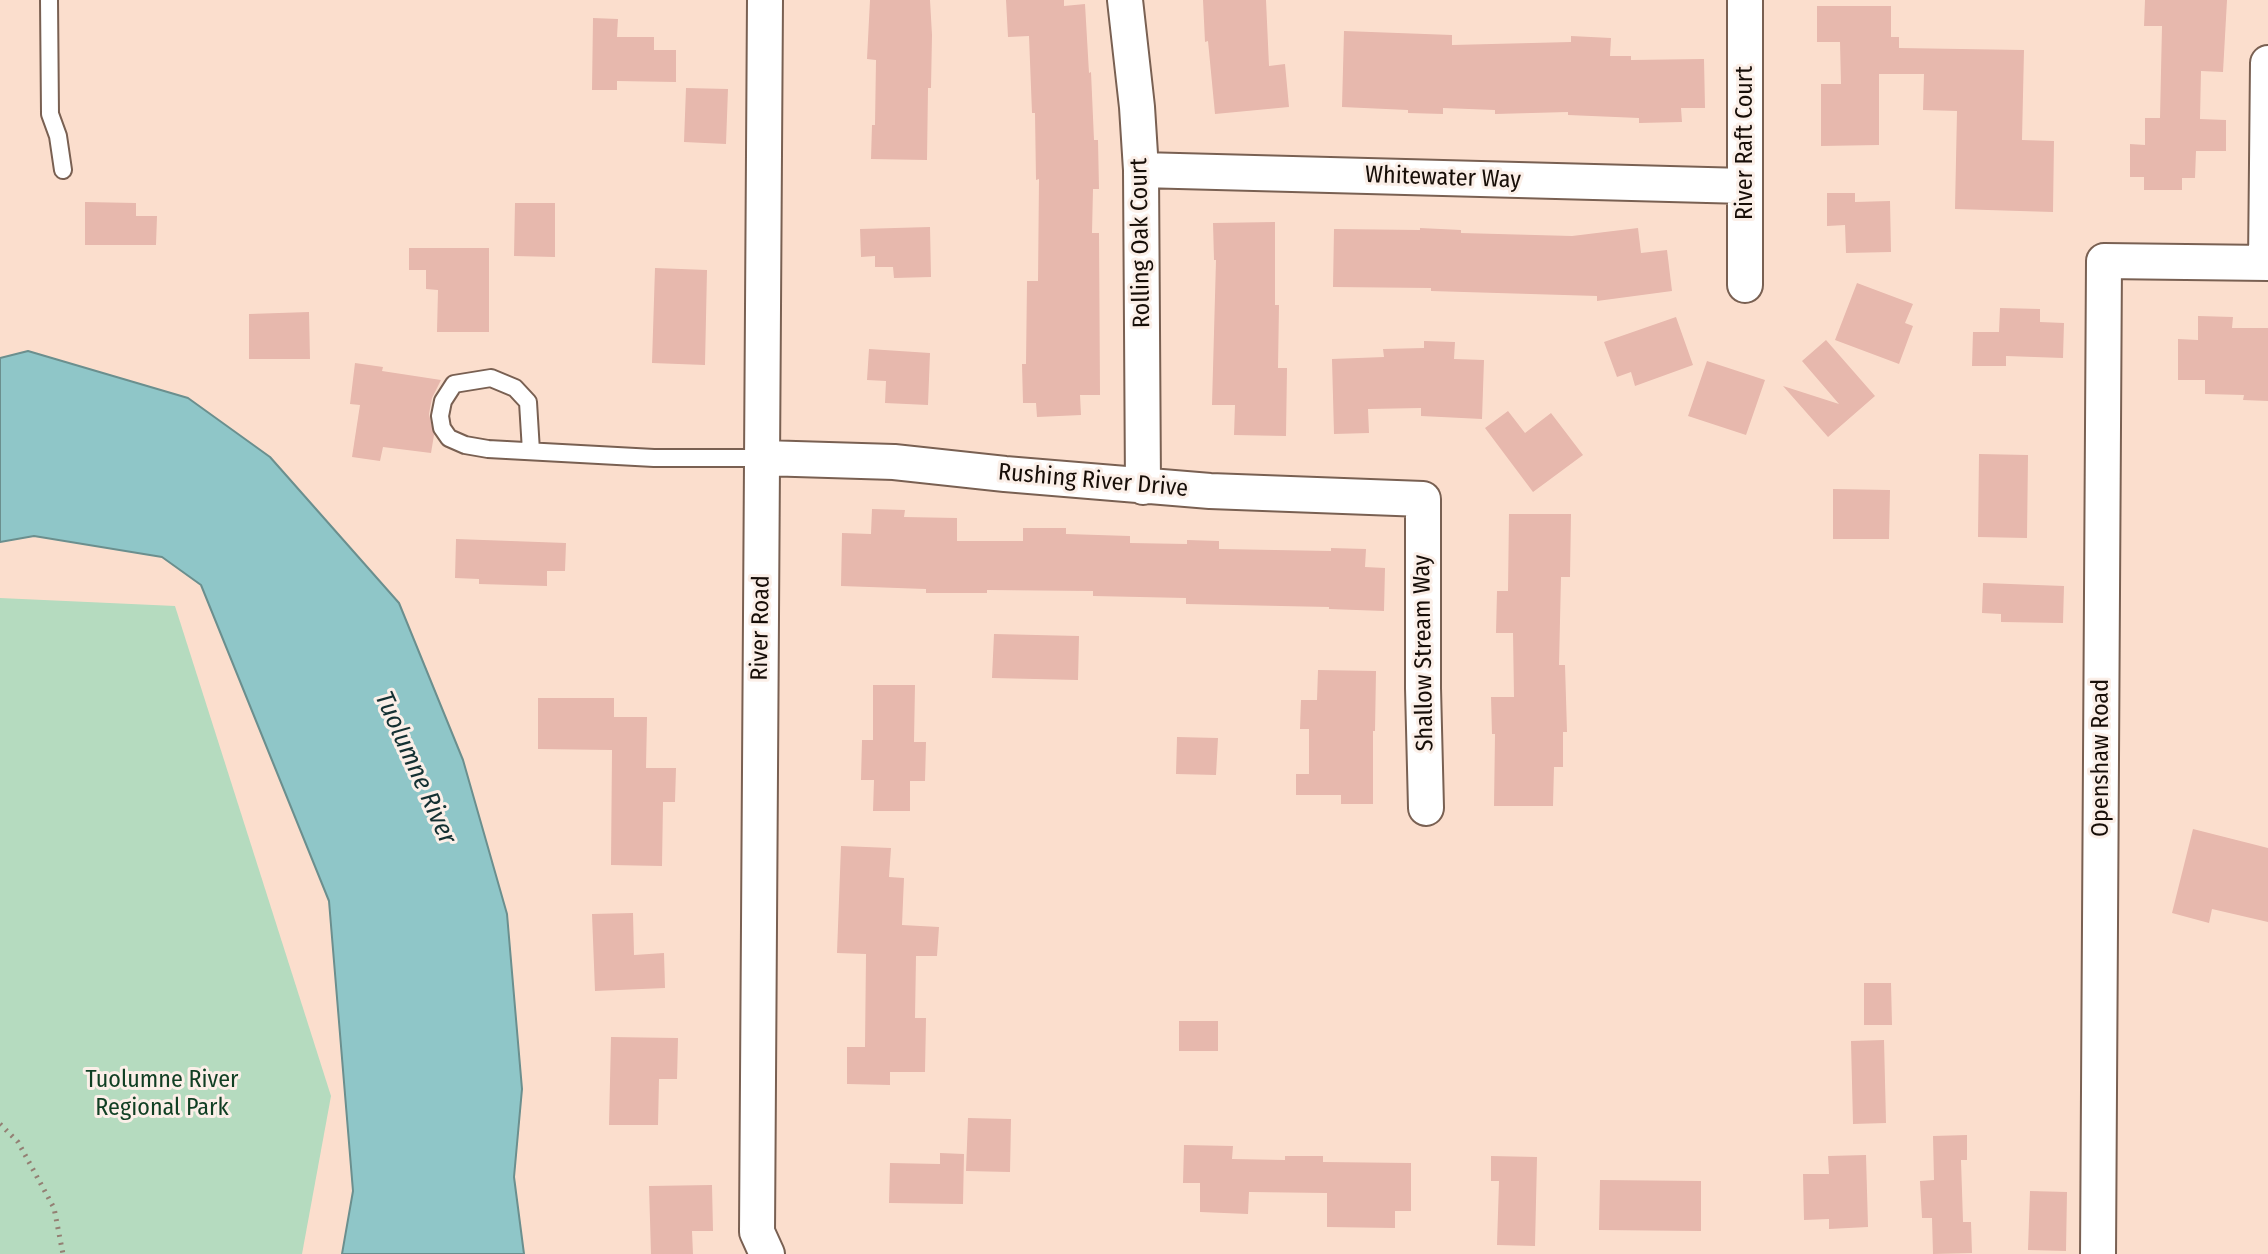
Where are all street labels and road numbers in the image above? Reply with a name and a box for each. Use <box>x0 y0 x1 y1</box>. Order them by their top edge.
street label: River Raft Court <box>1731 66 1759 220</box>
street label: Rolling Oak Court <box>1125 158 1157 328</box>
street label: Whitewater Way <box>1365 161 1521 195</box>
street label: Rushing River Drive <box>997 458 1189 504</box>
street label: Shallow Stream Way <box>1408 554 1440 752</box>
street label: River Road <box>746 575 776 681</box>
street label: Openshaw Road <box>2087 679 2115 837</box>

